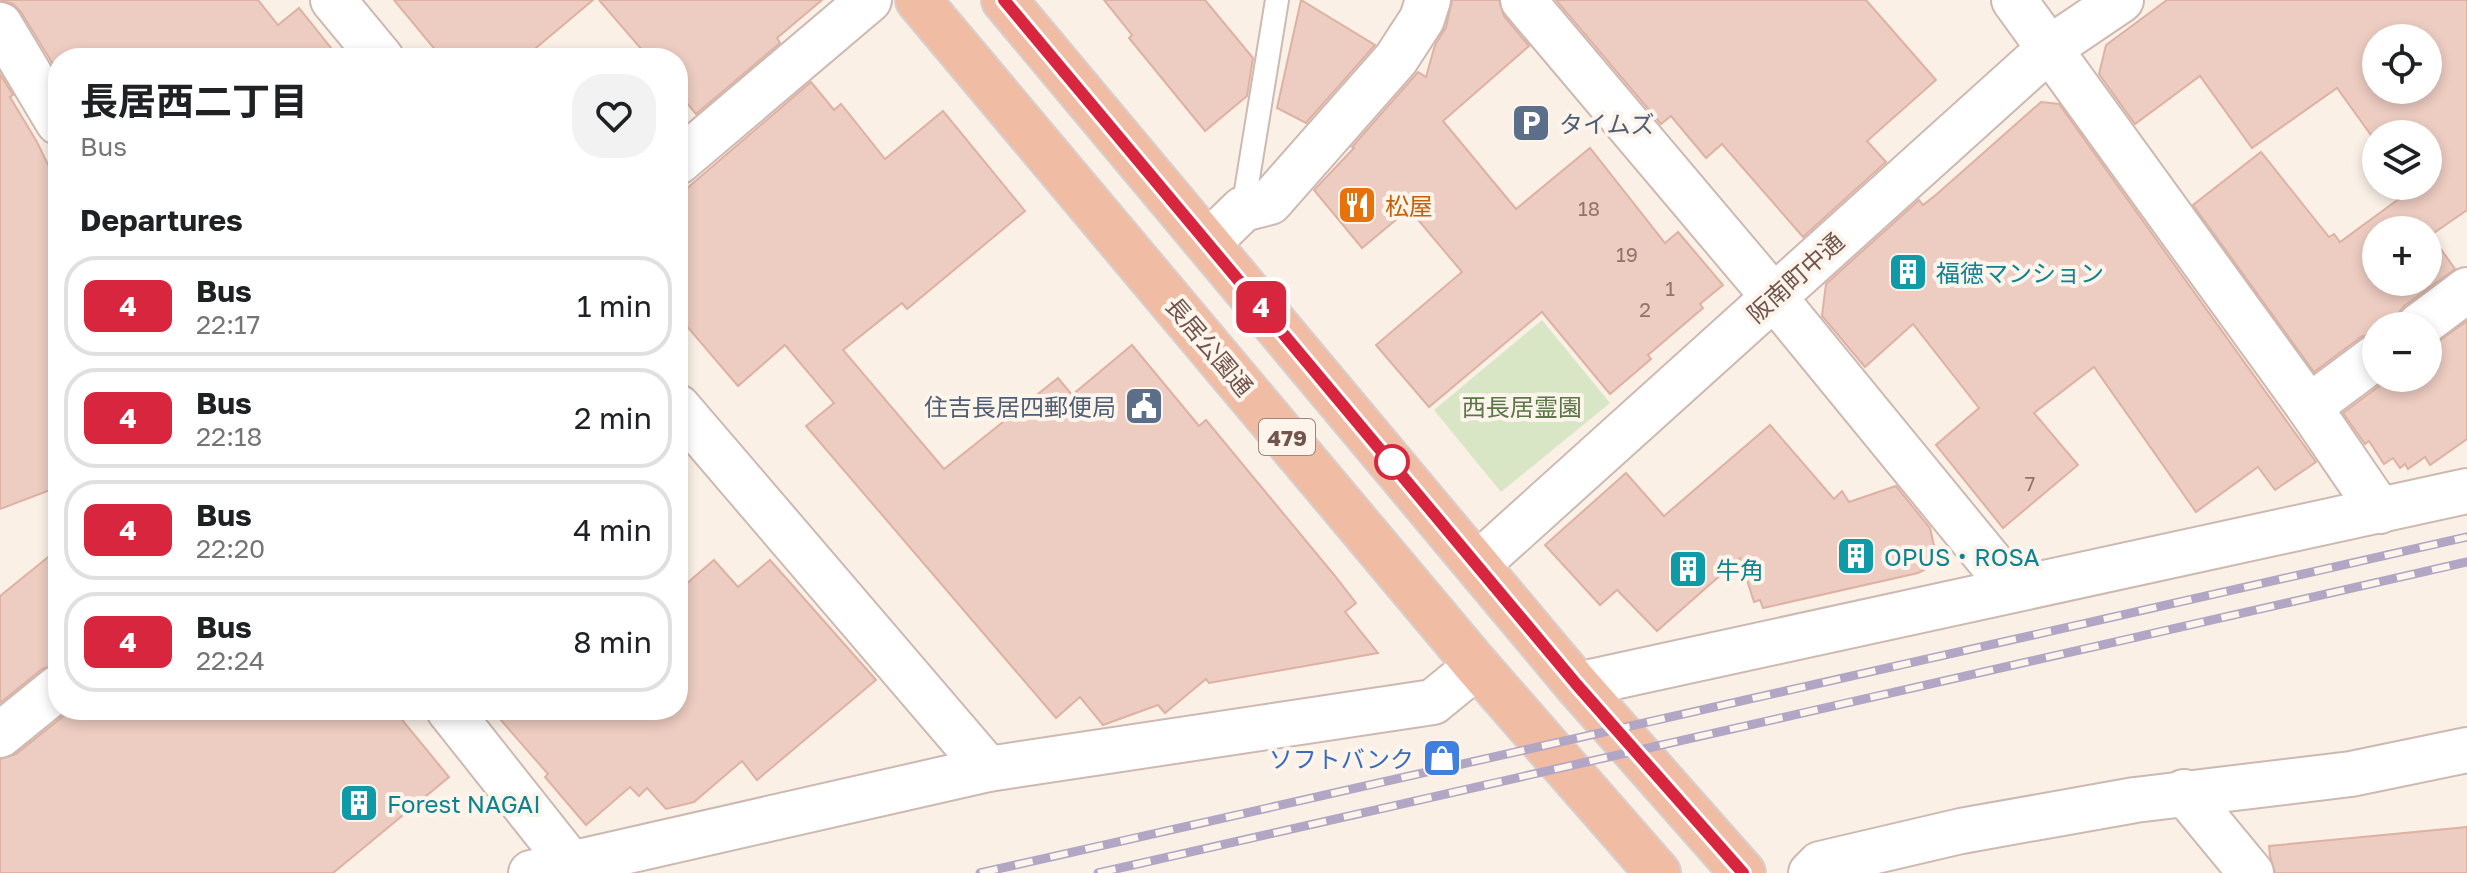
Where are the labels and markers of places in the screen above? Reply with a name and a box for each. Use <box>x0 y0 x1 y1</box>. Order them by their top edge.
parking icon: タイムズ <box>1510 102 1552 144</box>
place label: タイムズ <box>1559 109 1655 138</box>
restaurant icon: 松屋 <box>1336 184 1378 226</box>
place label: 松屋 <box>1385 191 1433 220</box>
building icon: 福徳マンション <box>1887 251 1929 293</box>
place label: 福徳マンション <box>1936 258 2104 287</box>
public building icon: 住吉長居四郵便局 <box>1123 385 1165 427</box>
place label: 住吉長居四郵便局 <box>924 392 1116 421</box>
unlabelled marker <box>1375 445 1409 479</box>
building icon: OPUS・ROSA <box>1835 535 1877 577</box>
place label: OPUS・ROSA <box>1884 542 2040 571</box>
building icon: 牛角 <box>1667 548 1709 590</box>
place label: 牛角 <box>1716 555 1764 584</box>
shop icon: ソフトバンク <box>1421 737 1463 779</box>
place label: ソフトバンク <box>1269 744 1414 773</box>
building icon: Forest NAGAI <box>338 782 380 824</box>
place label: Forest NAGAI <box>387 789 541 818</box>

